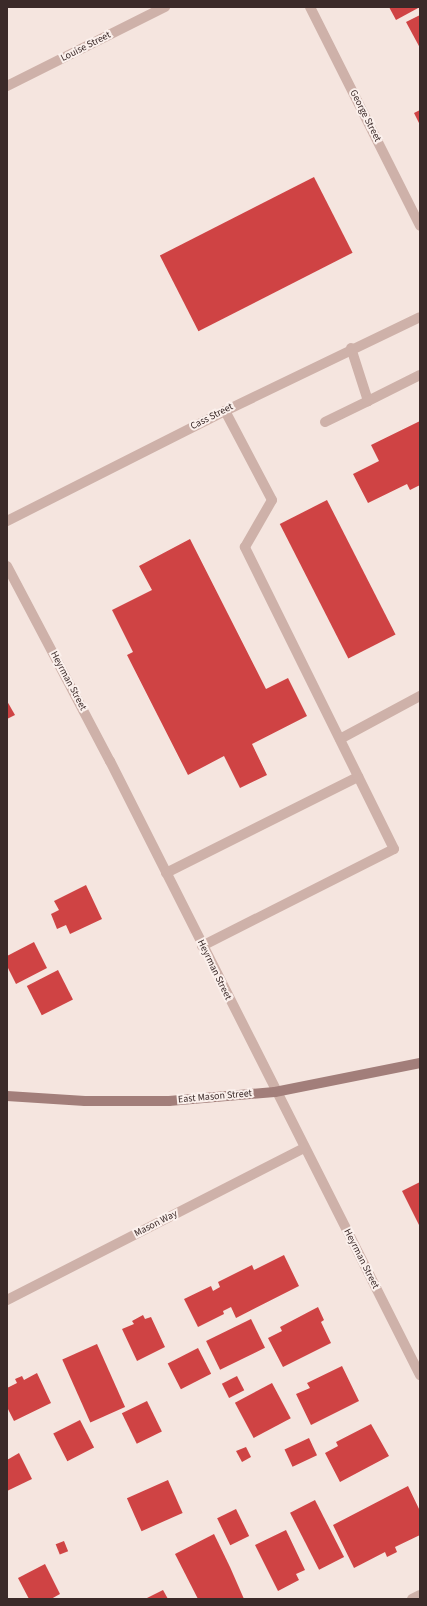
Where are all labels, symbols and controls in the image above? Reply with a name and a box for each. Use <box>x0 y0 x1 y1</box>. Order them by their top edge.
street label: Louise Street <box>59 29 113 65</box>
street label: George Street <box>347 88 383 144</box>
street label: Cass Street <box>189 401 235 433</box>
street label: Heyrman Street <box>47 649 89 713</box>
street label: Heyrman Street <box>194 938 234 1002</box>
street label: East Mason Street <box>178 1088 252 1106</box>
street label: Mason Way <box>132 1208 180 1240</box>
street label: Heyrman Street <box>341 1227 381 1291</box>

